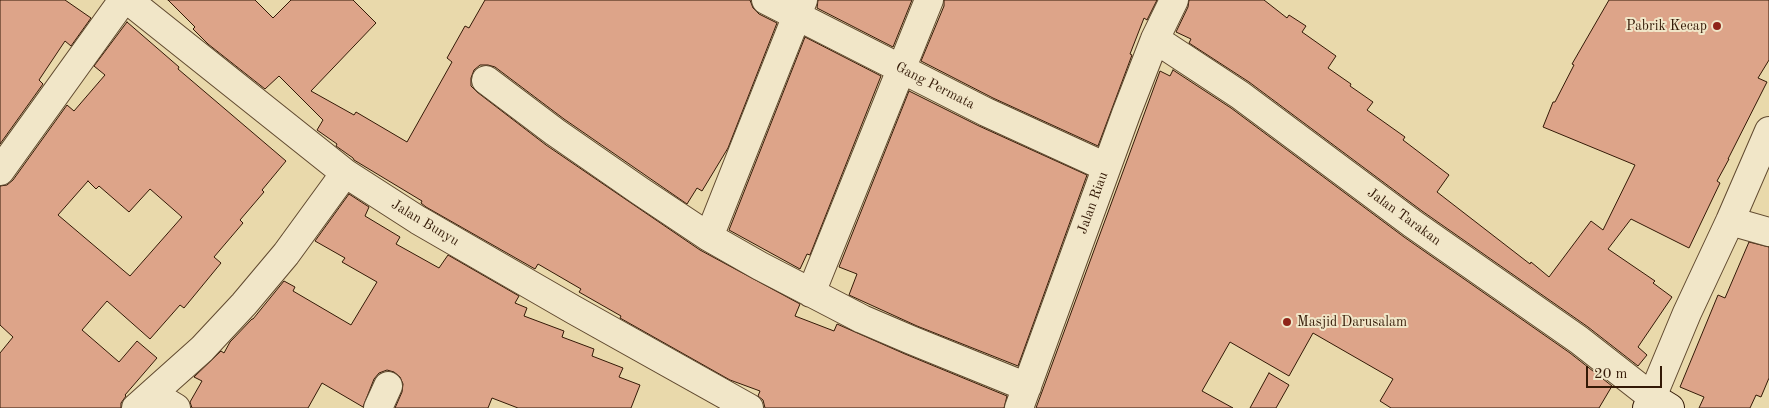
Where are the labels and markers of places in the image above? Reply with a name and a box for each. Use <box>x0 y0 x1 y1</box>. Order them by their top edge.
place label: Pabrik Kecap <box>1626 18 1707 34</box>
marker: Pabrik Kecap <box>1711 20 1723 32</box>
place label: Masjid Darusalam <box>1297 314 1407 330</box>
marker: Masjid Darusalam <box>1281 316 1293 328</box>

